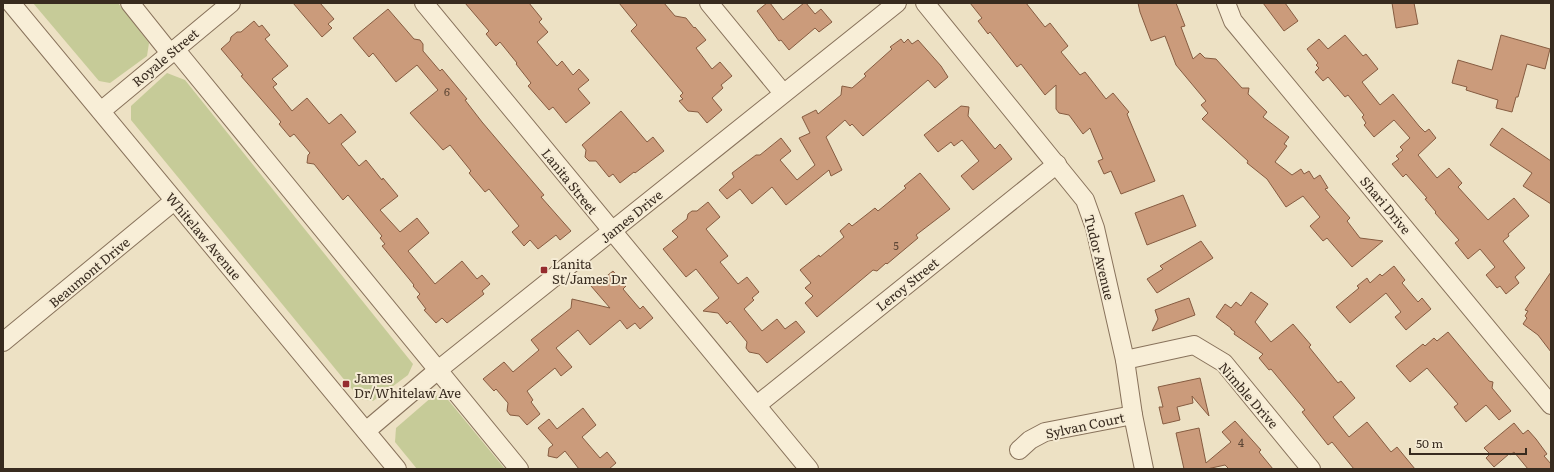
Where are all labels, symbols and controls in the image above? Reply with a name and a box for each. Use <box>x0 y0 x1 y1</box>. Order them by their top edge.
street label: Royale Street <box>128 23 203 90</box>
house number: 6 <box>444 83 450 99</box>
street label: Lanita Street <box>538 144 603 219</box>
street label: Shari Drive <box>1356 172 1416 238</box>
street label: James Drive <box>596 185 666 247</box>
street label: Whitelaw Avenue <box>162 188 246 284</box>
street label: Tudor Avenue <box>1080 212 1120 302</box>
street label: Beaumont Drive <box>44 232 134 312</box>
house number: 5 <box>893 237 899 253</box>
street label: Leroy Street <box>872 252 943 315</box>
place label: Lanita St/James Dr <box>552 254 628 288</box>
marker: Lanita St/James Dr <box>539 265 549 275</box>
street label: Nimble Drive <box>1215 358 1283 433</box>
place label: James Dr/Whitelaw Ave <box>354 368 461 402</box>
marker: James Dr/Whitelaw Ave <box>341 379 351 389</box>
street label: Sylvan Court <box>1044 407 1127 443</box>
scale bar <box>1410 430 1526 456</box>
house number: 4 <box>1238 434 1244 450</box>
text: 50 m <box>1416 434 1443 452</box>

